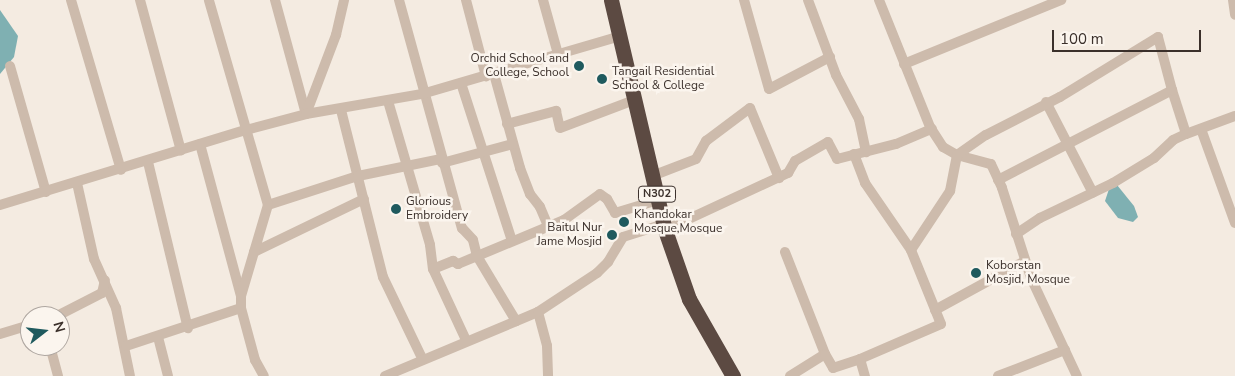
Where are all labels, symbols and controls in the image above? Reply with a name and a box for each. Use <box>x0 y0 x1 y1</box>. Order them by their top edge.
scale bar <box>1055 20 1204 52</box>
text: 100 m <box>1060 29 1104 49</box>
place label: Orchid School and College, School <box>470 52 569 80</box>
marker: Orchid School and College, School <box>573 60 585 72</box>
place label: Tangail Residential School & College <box>612 65 714 93</box>
marker: Tangail Residential School & College <box>596 73 608 85</box>
road number: N302 <box>637 185 677 202</box>
place label: Glorious Embroidery <box>406 195 468 223</box>
marker: Glorious Embroidery <box>390 203 402 215</box>
place label: Khandokar Mosque,Mosque <box>634 208 722 236</box>
marker: Khandokar Mosque,Mosque <box>618 216 630 228</box>
place label: Baitul Nur Jame Mosjid <box>537 221 602 249</box>
marker: Baitul Nur Jame Mosjid <box>606 229 618 241</box>
place label: Koborstan Mosjid, Mosque <box>986 259 1070 287</box>
marker: Koborstan Mosjid, Mosque <box>970 267 982 279</box>
north arrow <box>20 306 70 356</box>
text: N <box>48 319 70 335</box>

